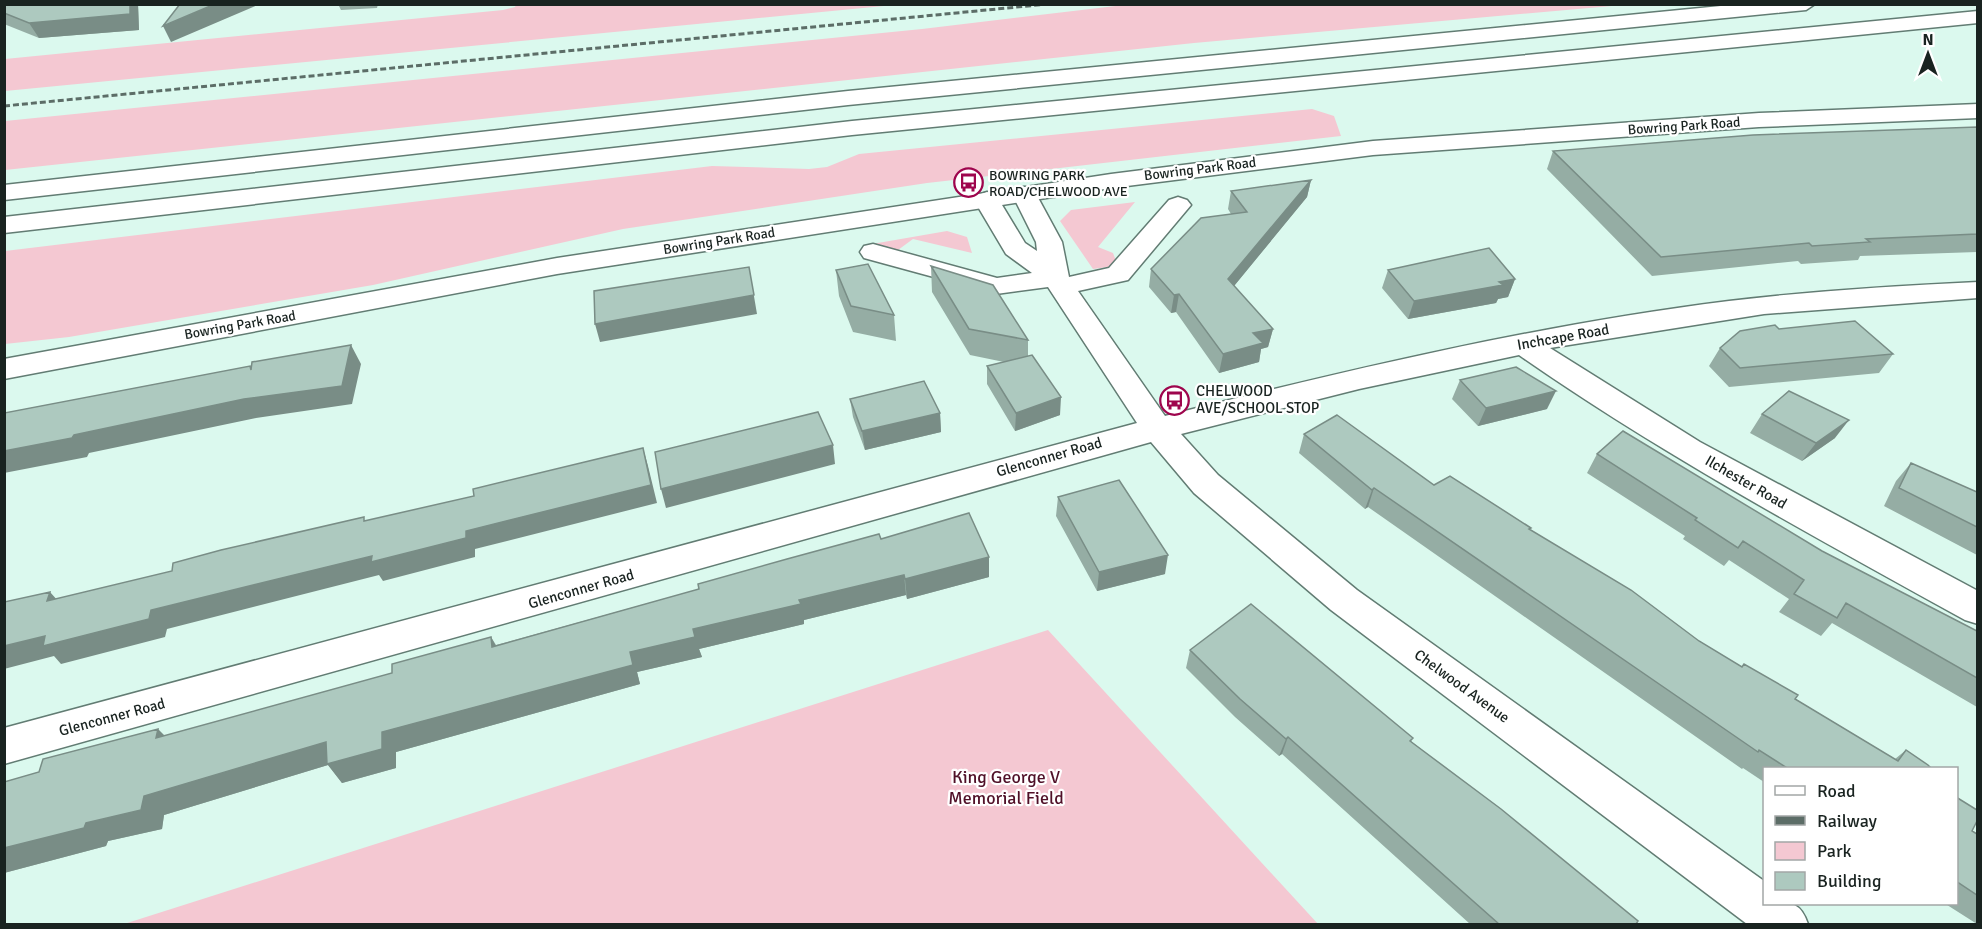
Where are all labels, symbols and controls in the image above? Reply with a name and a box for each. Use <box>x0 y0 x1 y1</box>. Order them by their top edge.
north arrow <box>1898 24 1958 84</box>
text: N <box>1922 30 1934 50</box>
street label: Bowring Park Road <box>1627 114 1741 138</box>
street label: Bowring Park Road <box>1143 154 1257 184</box>
bus stop icon: BOWRING PARK ROAD/CHELWOOD AVE <box>952 167 984 199</box>
place label: BOWRING PARK ROAD/CHELWOOD AVE <box>989 167 1128 200</box>
street label: Bowring Park Road <box>662 224 776 258</box>
street label: Bowring Park Road <box>183 307 297 343</box>
street label: Inchcape Road <box>1515 320 1611 354</box>
place label: CHELWOOD AVE/SCHOOL STOP <box>1196 382 1319 417</box>
bus stop icon: CHELWOOD AVE/SCHOOL STOP <box>1159 384 1191 416</box>
street label: Glenconner Road <box>994 433 1104 481</box>
street label: Ilchester Road <box>1702 451 1790 513</box>
street label: Glenconner Road <box>526 565 636 613</box>
street label: Chelwood Avenue <box>1411 645 1513 727</box>
street label: Glenconner Road <box>57 694 167 740</box>
park label: King George V Memorial Field <box>948 766 1064 809</box>
legend <box>1763 767 1958 905</box>
text: Road <box>1817 780 1856 802</box>
text: Railway <box>1817 810 1878 832</box>
text: Park <box>1817 840 1852 862</box>
text: Building <box>1817 870 1881 892</box>

